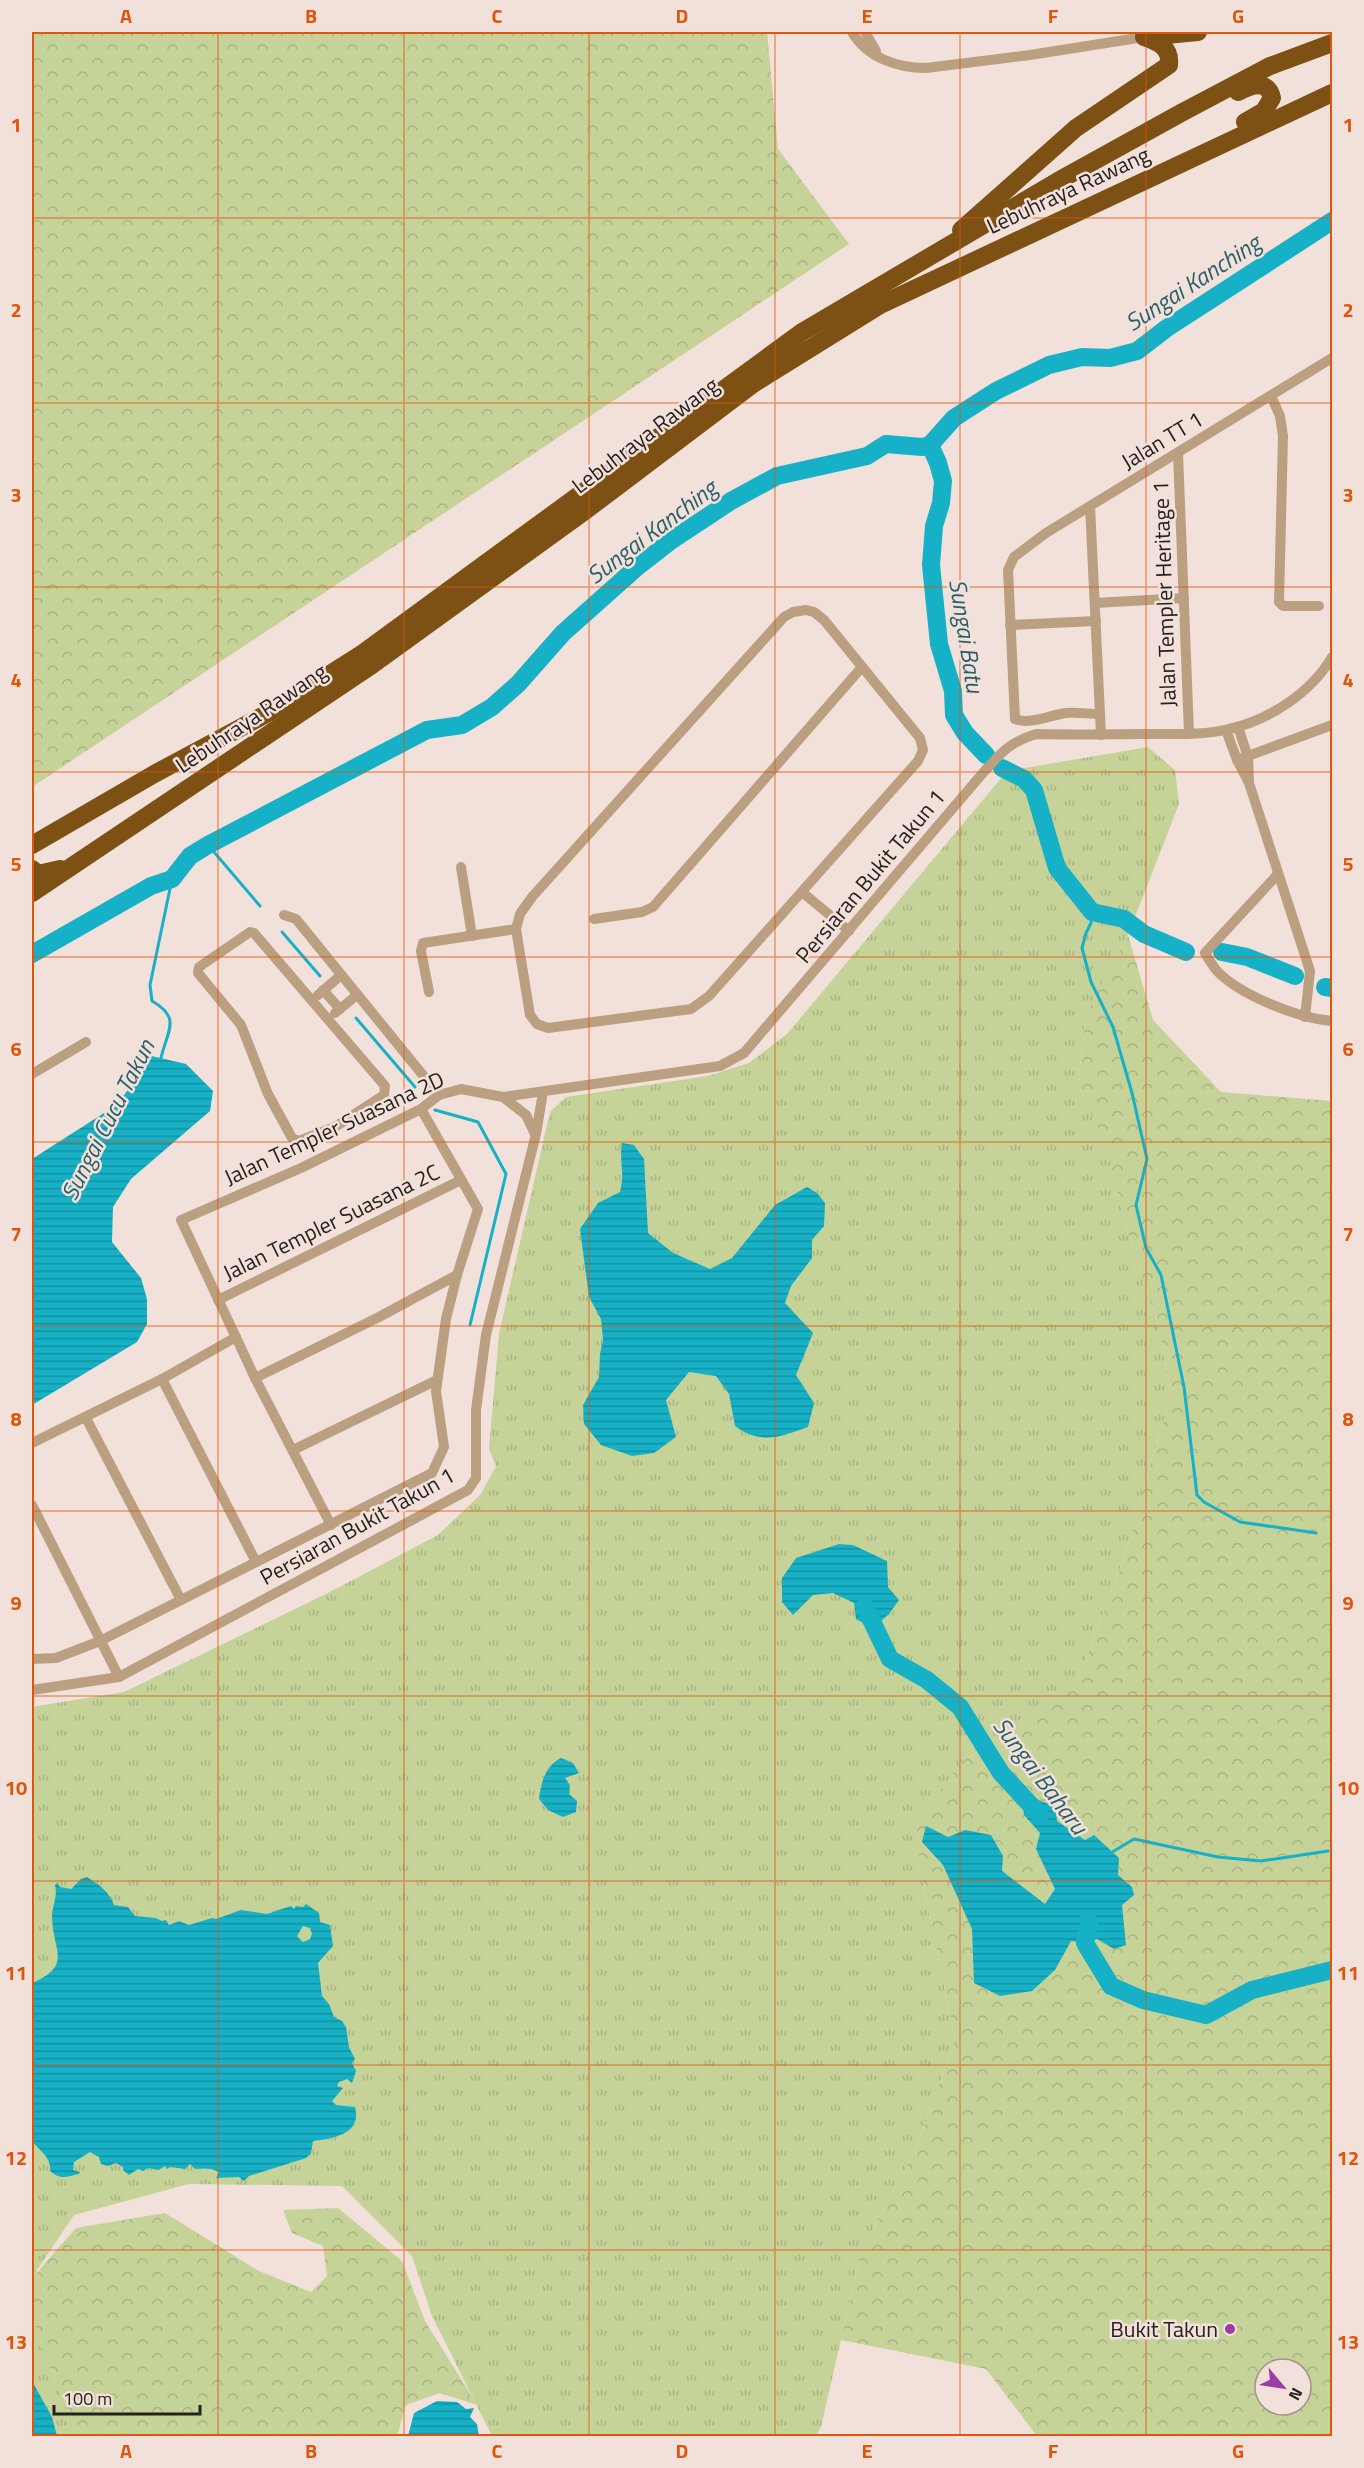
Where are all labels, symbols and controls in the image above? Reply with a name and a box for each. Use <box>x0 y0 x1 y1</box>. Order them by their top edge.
text: A <box>120 0 132 31</box>
text: B <box>305 0 317 31</box>
text: C <box>492 0 503 31</box>
text: D <box>676 0 688 31</box>
text: E <box>861 0 873 31</box>
text: F <box>1048 0 1059 31</box>
text: G <box>1232 0 1244 31</box>
text: 1 <box>10 109 22 140</box>
text: 1 <box>1342 109 1354 140</box>
street label: Lebuhraya Rawang <box>981 137 1155 243</box>
water label: Sungai Kanching <box>1118 223 1270 340</box>
text: 2 <box>10 294 22 325</box>
text: 2 <box>1342 294 1354 325</box>
street label: Lebuhraya Rawang <box>564 368 726 502</box>
street label: Jalan TT 1 <box>1114 402 1210 478</box>
water label: Sungai Kanching <box>579 468 726 592</box>
text: 3 <box>10 479 22 510</box>
text: 3 <box>1342 479 1354 510</box>
street label: Jalan Templer Heritage 1 <box>1143 480 1185 708</box>
water label: Sungai Batu <box>940 576 994 697</box>
street label: Lebuhraya Rawang <box>168 654 334 782</box>
text: 4 <box>10 664 22 695</box>
text: 4 <box>1342 664 1354 695</box>
street label: Persiaran Bukit Takun 1 <box>787 782 953 970</box>
text: 5 <box>10 848 22 879</box>
text: 5 <box>1342 848 1354 879</box>
water label: Sungai Cucu Takun <box>51 1032 164 1206</box>
text: 6 <box>10 1033 22 1064</box>
text: 6 <box>1342 1033 1354 1064</box>
street label: Jalan Templer Suasana 2D <box>218 1062 450 1194</box>
street label: Jalan Templer Suasana 2C <box>217 1155 445 1289</box>
text: 7 <box>10 1218 22 1249</box>
text: 7 <box>1342 1218 1354 1249</box>
text: 8 <box>10 1403 22 1434</box>
text: 8 <box>1342 1403 1354 1434</box>
street label: Persiaran Bukit Takun 1 <box>253 1458 461 1594</box>
text: 9 <box>10 1587 22 1618</box>
text: 9 <box>1342 1587 1354 1618</box>
water label: Sungai Baharu <box>985 1709 1098 1843</box>
text: 10 <box>5 1772 27 1803</box>
text: 10 <box>1337 1772 1359 1803</box>
text: 11 <box>5 1957 27 1988</box>
text: 11 <box>1337 1957 1359 1988</box>
text: 12 <box>5 2142 27 2173</box>
text: 12 <box>1337 2142 1359 2173</box>
place label: Bukit Takun <box>1110 2312 1218 2346</box>
marker: Bukit Takun <box>1223 2322 1237 2336</box>
text: 13 <box>5 2326 27 2357</box>
text: 13 <box>1337 2326 1359 2357</box>
north arrow <box>1253 2357 1313 2417</box>
scale bar <box>54 2378 200 2416</box>
text: N <box>1283 2384 1309 2405</box>
text: 100 m <box>63 2385 112 2412</box>
text: A <box>120 2435 132 2466</box>
text: B <box>305 2435 317 2466</box>
text: C <box>492 2435 503 2466</box>
text: D <box>676 2435 688 2466</box>
text: E <box>861 2435 873 2466</box>
text: F <box>1048 2435 1059 2466</box>
text: G <box>1232 2435 1244 2466</box>

